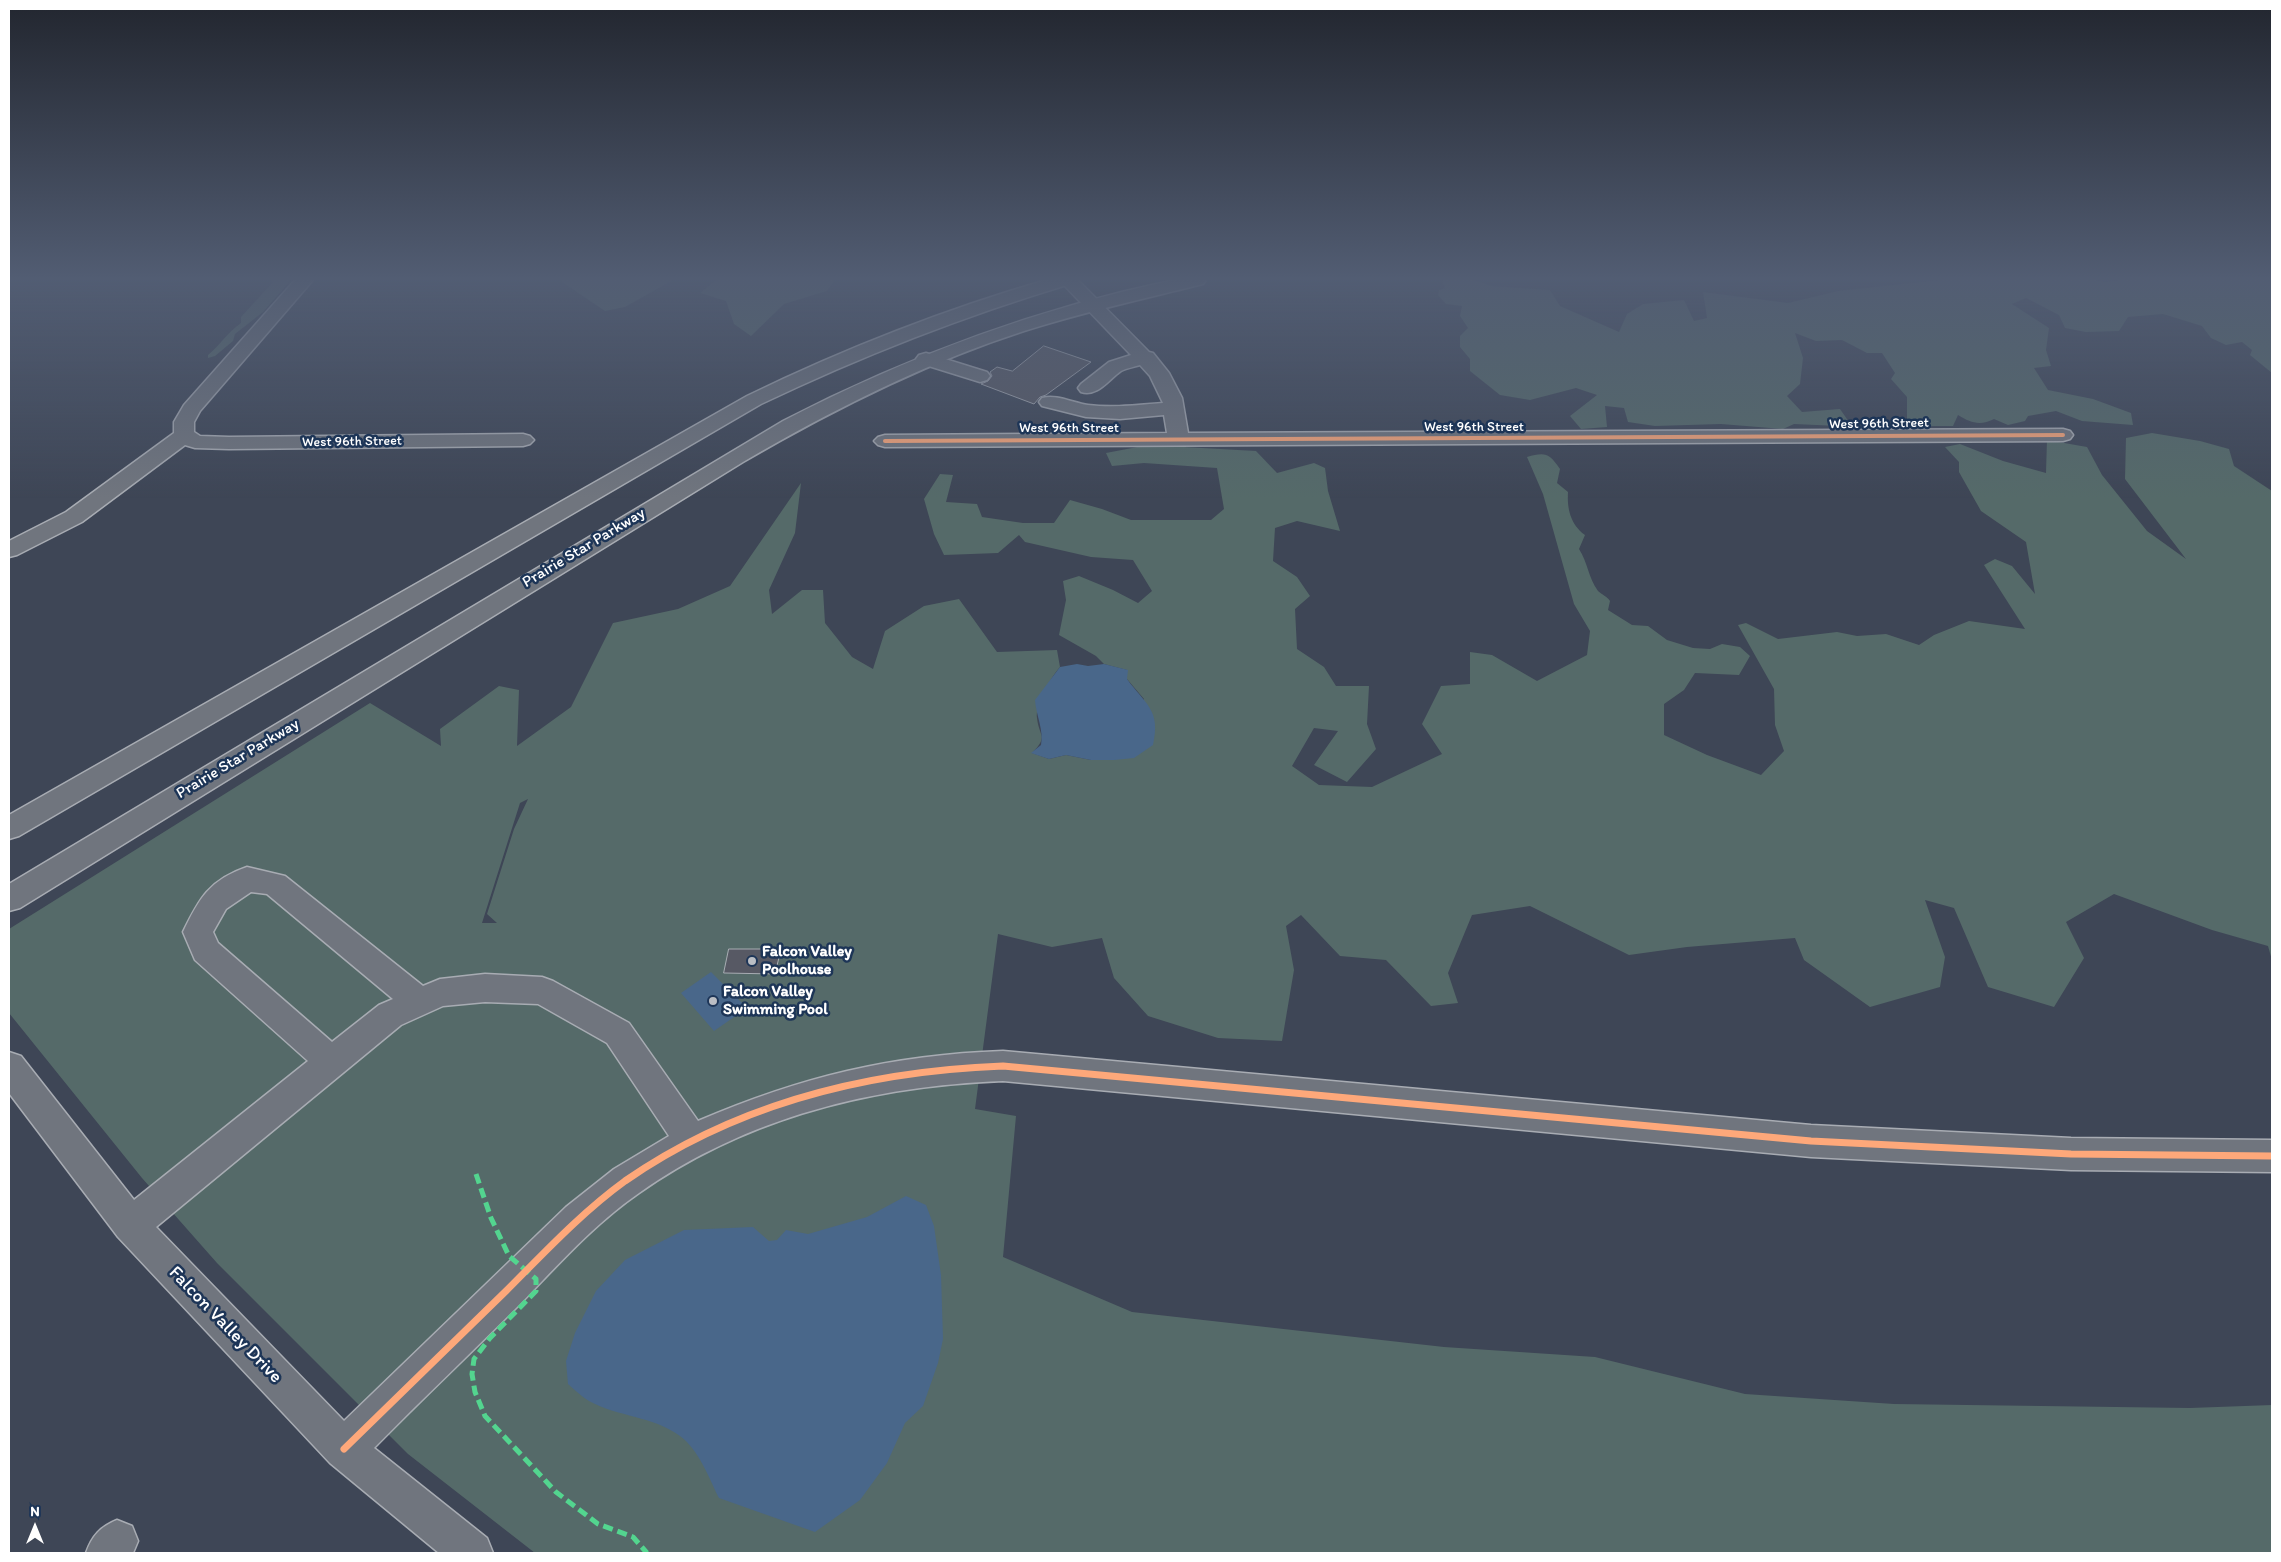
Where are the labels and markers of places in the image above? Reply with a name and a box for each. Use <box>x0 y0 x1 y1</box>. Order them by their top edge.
place label: Falcon Valley Poolhouse <box>762 942 852 980</box>
marker: Falcon Valley Poolhouse <box>746 955 758 967</box>
place label: Falcon Valley Swimming Pool <box>723 982 828 1020</box>
marker: Falcon Valley Swimming Pool <box>707 995 719 1007</box>

